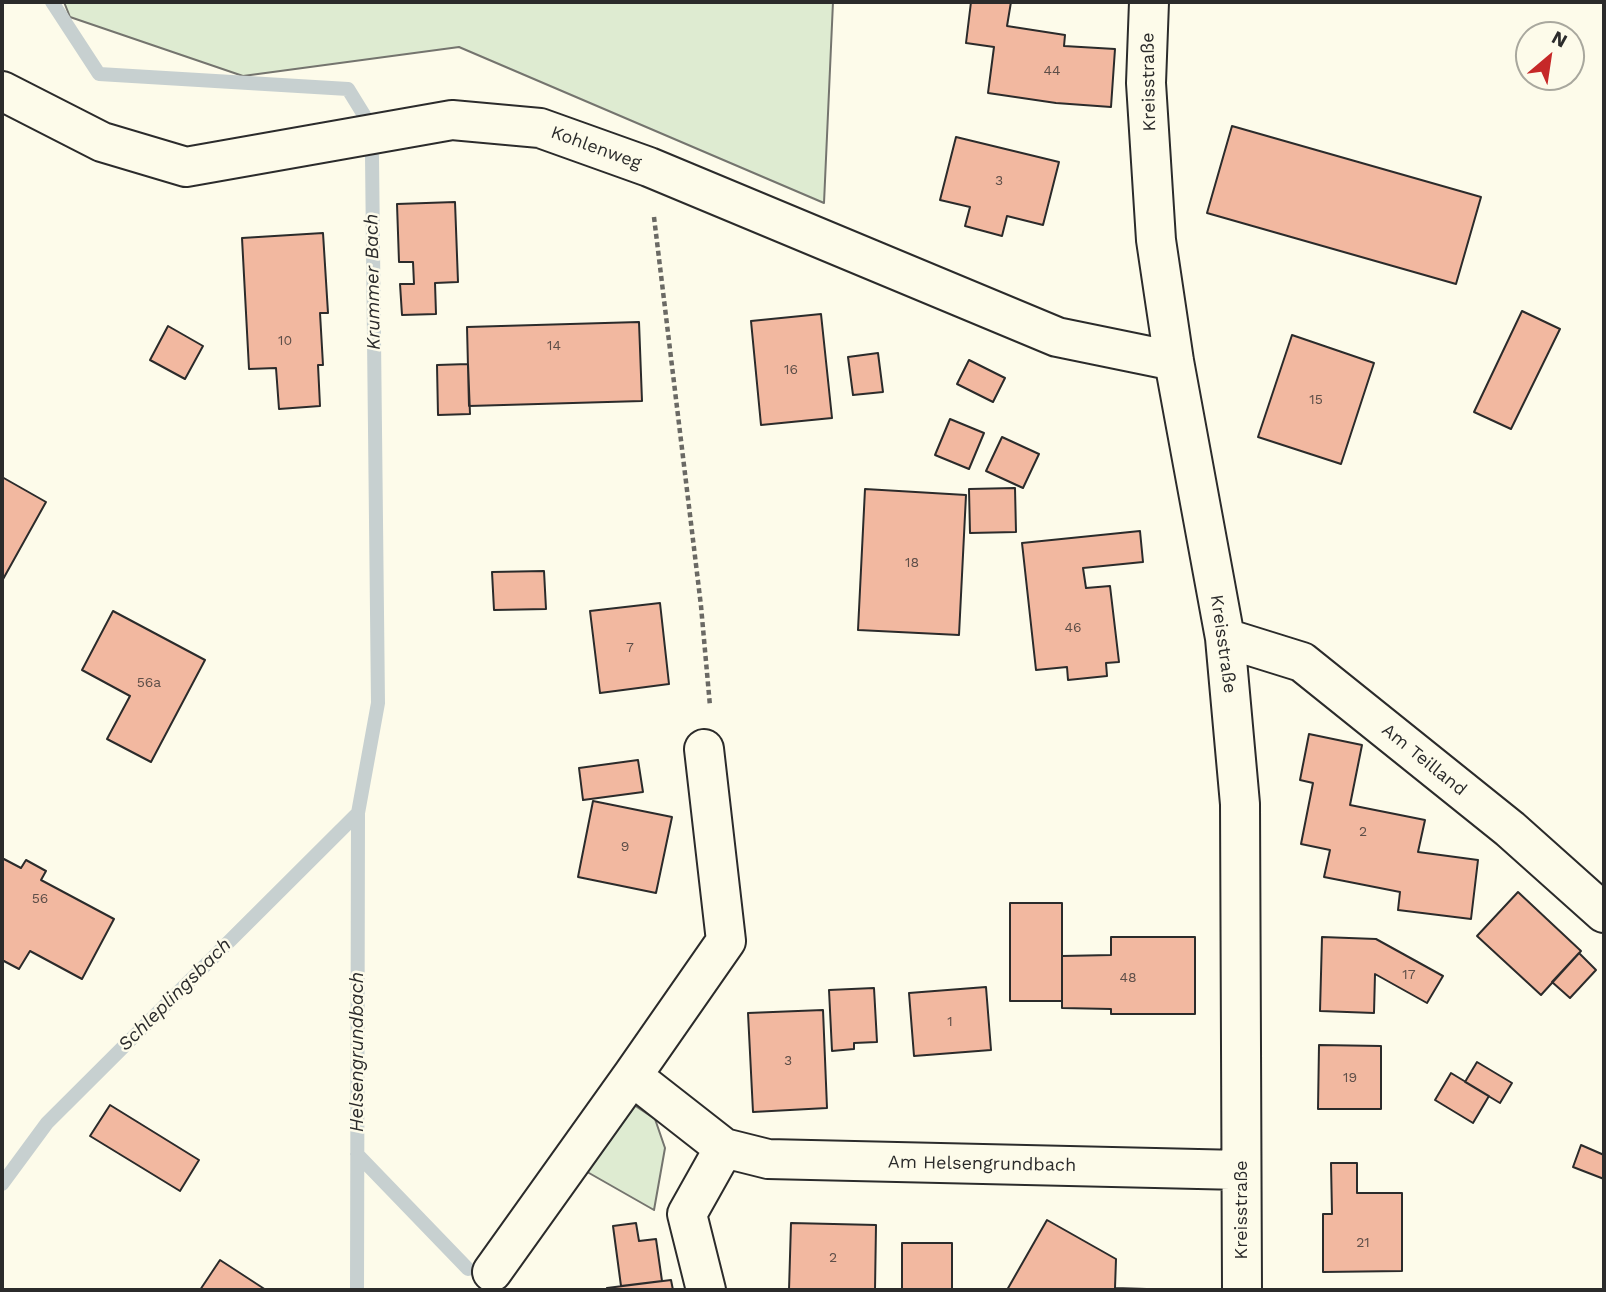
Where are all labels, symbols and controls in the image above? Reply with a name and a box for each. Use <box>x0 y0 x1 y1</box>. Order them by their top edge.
north arrow <box>1515 21 1585 91</box>
text: N <box>1548 25 1571 52</box>
street label: Kreisstraße <box>1137 32 1161 132</box>
house number: 44 <box>1043 63 1061 79</box>
street label: Kohlenweg <box>548 122 644 174</box>
house number: 3 <box>995 173 1003 189</box>
water label: Krummer Bach <box>360 214 386 350</box>
house number: 10 <box>278 333 292 349</box>
house number: 14 <box>547 338 561 354</box>
house number: 16 <box>784 362 798 378</box>
house number: 15 <box>1309 392 1323 408</box>
house number: 18 <box>905 555 919 571</box>
street label: Kreisstraße <box>1205 593 1241 695</box>
house number: 46 <box>1064 620 1082 636</box>
house number: 7 <box>626 640 634 656</box>
house number: 56a <box>137 675 161 691</box>
street label: Am Teilland <box>1377 719 1471 801</box>
house number: 2 <box>1359 824 1367 840</box>
house number: 9 <box>621 839 629 855</box>
house number: 56 <box>32 891 48 907</box>
water label: Schleplingsbach <box>114 934 236 1056</box>
house number: 17 <box>1402 967 1416 983</box>
house number: 48 <box>1119 970 1137 986</box>
water label: Helsengrundbach <box>346 972 368 1132</box>
house number: 1 <box>947 1014 953 1030</box>
house number: 3 <box>784 1053 792 1069</box>
house number: 19 <box>1343 1070 1357 1086</box>
street label: Am Helsengrundbach <box>888 1152 1076 1176</box>
street label: Kreisstraße <box>1231 1160 1253 1260</box>
house number: 21 <box>1356 1235 1370 1251</box>
house number: 2 <box>829 1250 837 1266</box>

